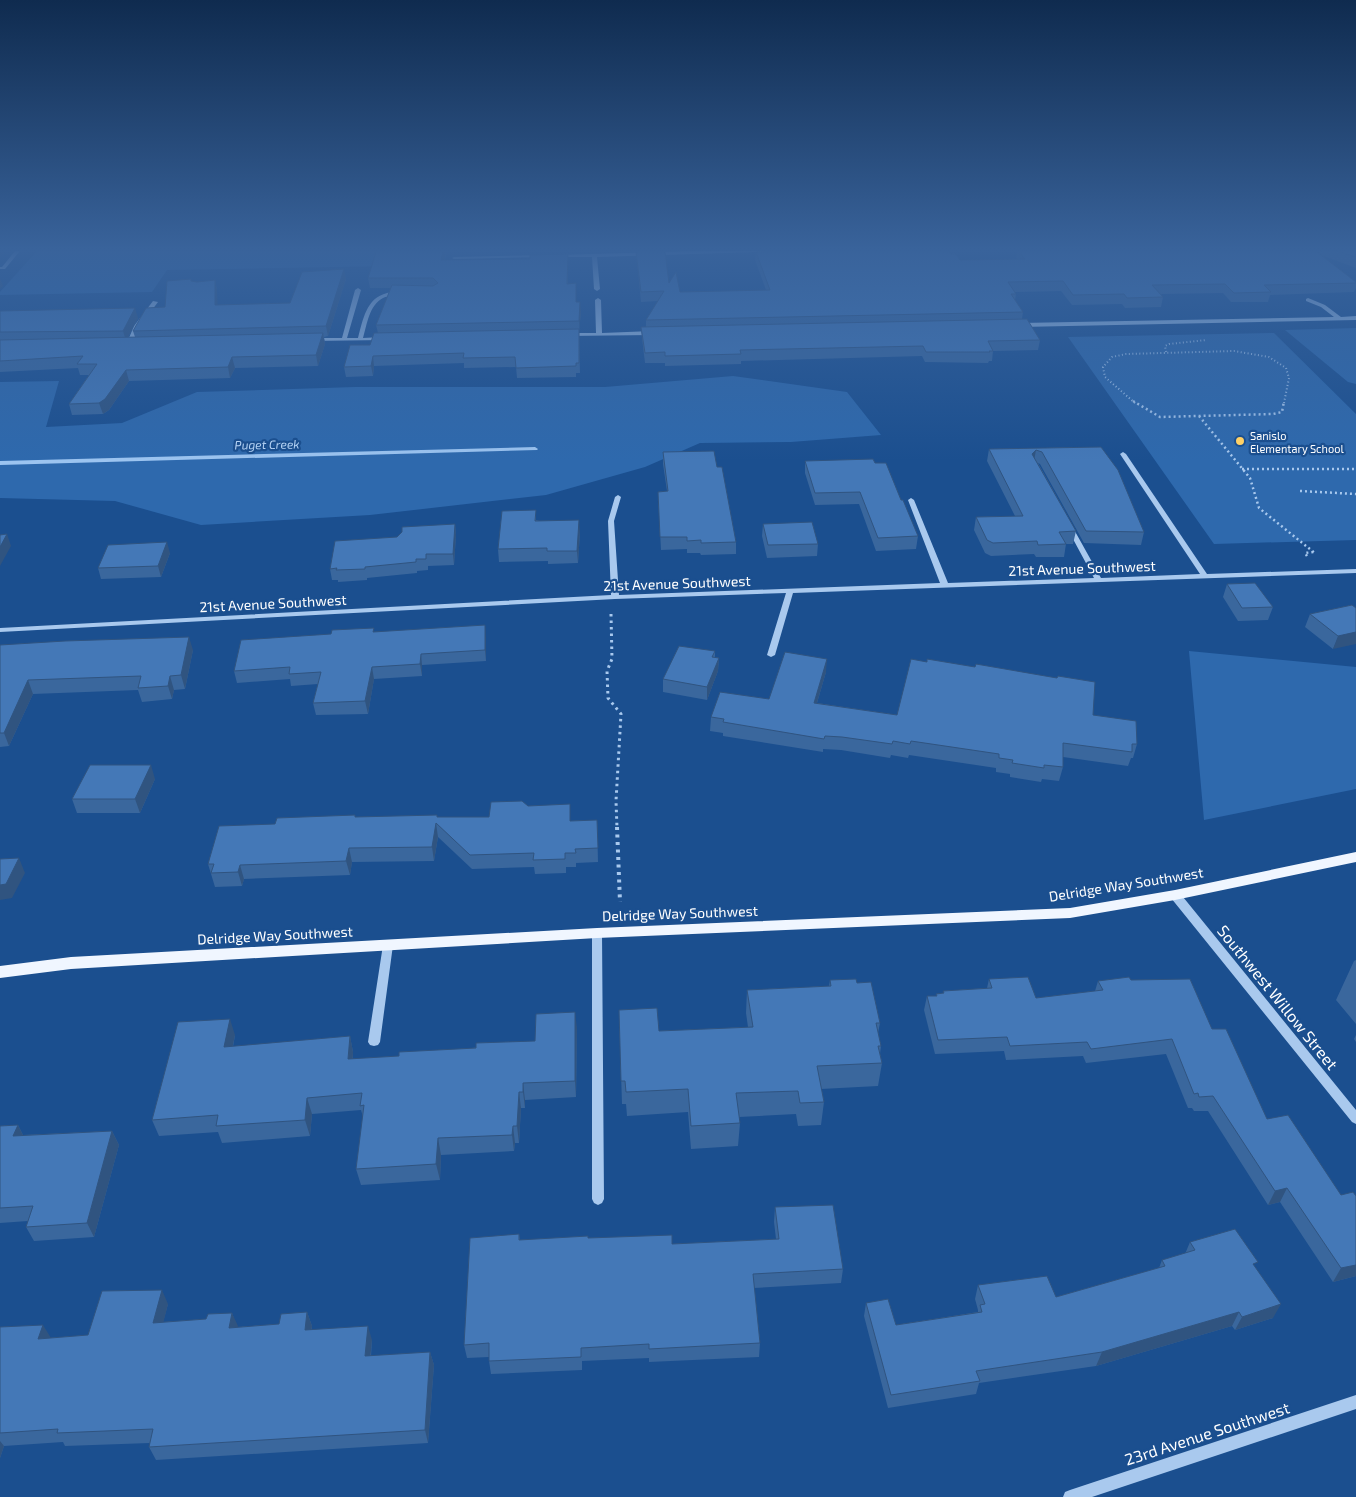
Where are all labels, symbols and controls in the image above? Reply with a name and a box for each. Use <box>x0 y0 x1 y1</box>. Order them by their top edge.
place label: Sanislo Elementary School <box>1250 429 1344 455</box>
marker: Sanislo Elementary School <box>1234 435 1246 447</box>
water label: Puget Creek <box>234 436 300 452</box>
street label: 21st Avenue Southwest <box>1008 557 1156 579</box>
street label: 21st Avenue Southwest <box>603 572 751 594</box>
street label: 21st Avenue Southwest <box>199 591 347 615</box>
street label: Delridge Way Southwest <box>1048 863 1204 905</box>
street label: Delridge Way Southwest <box>602 902 758 924</box>
street label: Southwest Willow Street <box>1214 921 1342 1073</box>
street label: Delridge Way Southwest <box>197 922 353 948</box>
street label: 23rd Avenue Southwest <box>1122 1397 1292 1469</box>

